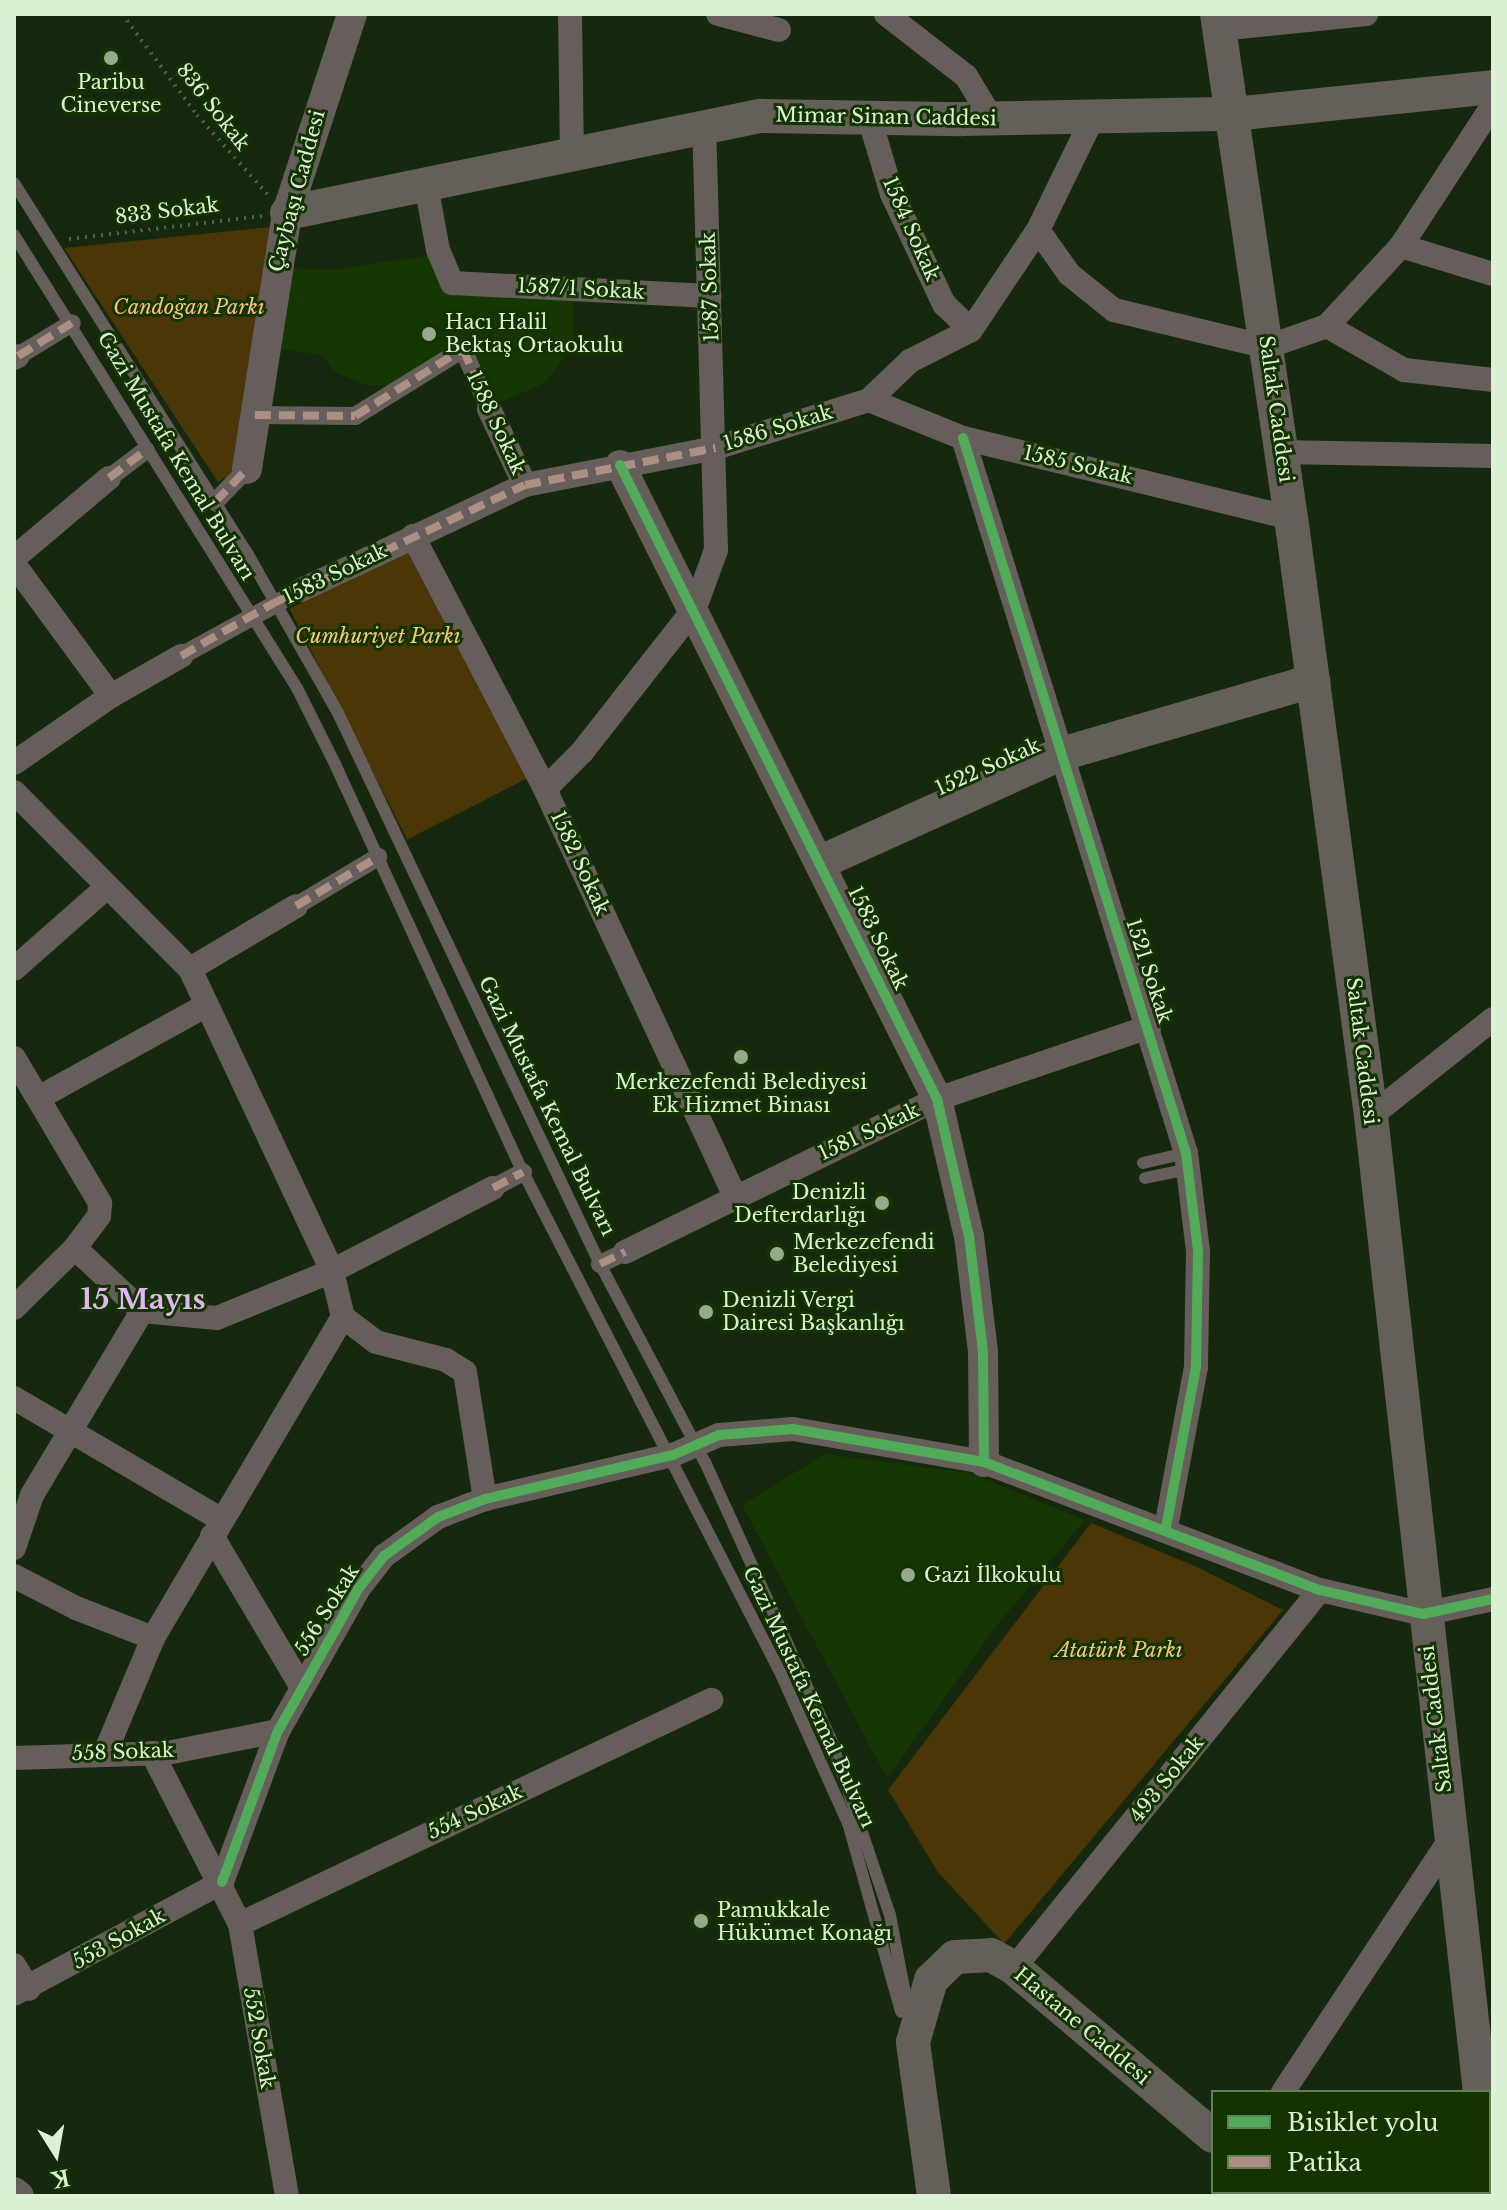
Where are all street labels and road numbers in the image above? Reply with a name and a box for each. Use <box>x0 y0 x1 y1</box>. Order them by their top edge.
street label: 836 Sokak <box>171 58 255 156</box>
street label: Mimar Sinan Caddesi <box>775 103 997 131</box>
street label: Çaybaşı Caddesi <box>264 107 330 275</box>
street label: 1584 Sokak <box>877 173 945 285</box>
street label: 833 Sokak <box>114 193 220 229</box>
street label: 1587 Sokak <box>696 232 724 342</box>
street label: 1587/1 Sokak <box>517 274 645 304</box>
street label: Gazi Mustafa Kemal Bulvarı <box>92 327 260 585</box>
street label: Saltak Caddesi <box>1254 334 1298 484</box>
street label: 1588 Sokak <box>461 367 531 479</box>
street label: 1586 Sokak <box>721 400 835 456</box>
street label: 1585 Sokak <box>1021 441 1135 489</box>
street label: 1583 Sokak <box>279 539 391 609</box>
street label: 1522 Sokak <box>932 733 1044 801</box>
street label: 1582 Sokak <box>545 807 615 919</box>
street label: 1583 Sokak <box>843 882 913 994</box>
street label: 1521 Sokak <box>1121 915 1177 1027</box>
street label: Gazi Mustafa Kemal Bulvarı <box>474 972 620 1240</box>
street label: Saltak Caddesi <box>1341 976 1383 1126</box>
street label: 1581 Sokak <box>815 1098 923 1166</box>
street label: 556 Sokak <box>290 1560 364 1660</box>
street label: Gazi Mustafa Kemal Bulvarı <box>738 1563 880 1831</box>
street label: Saltak Caddesi <box>1415 1644 1457 1794</box>
street label: 493 Sokak <box>1125 1731 1209 1827</box>
street label: 558 Sokak <box>71 1738 175 1766</box>
street label: 554 Sokak <box>424 1780 526 1844</box>
street label: 553 Sokak <box>68 1904 170 1974</box>
street label: Hastane Caddesi <box>1009 1962 1155 2090</box>
street label: 552 Sokak <box>238 1985 280 2091</box>

